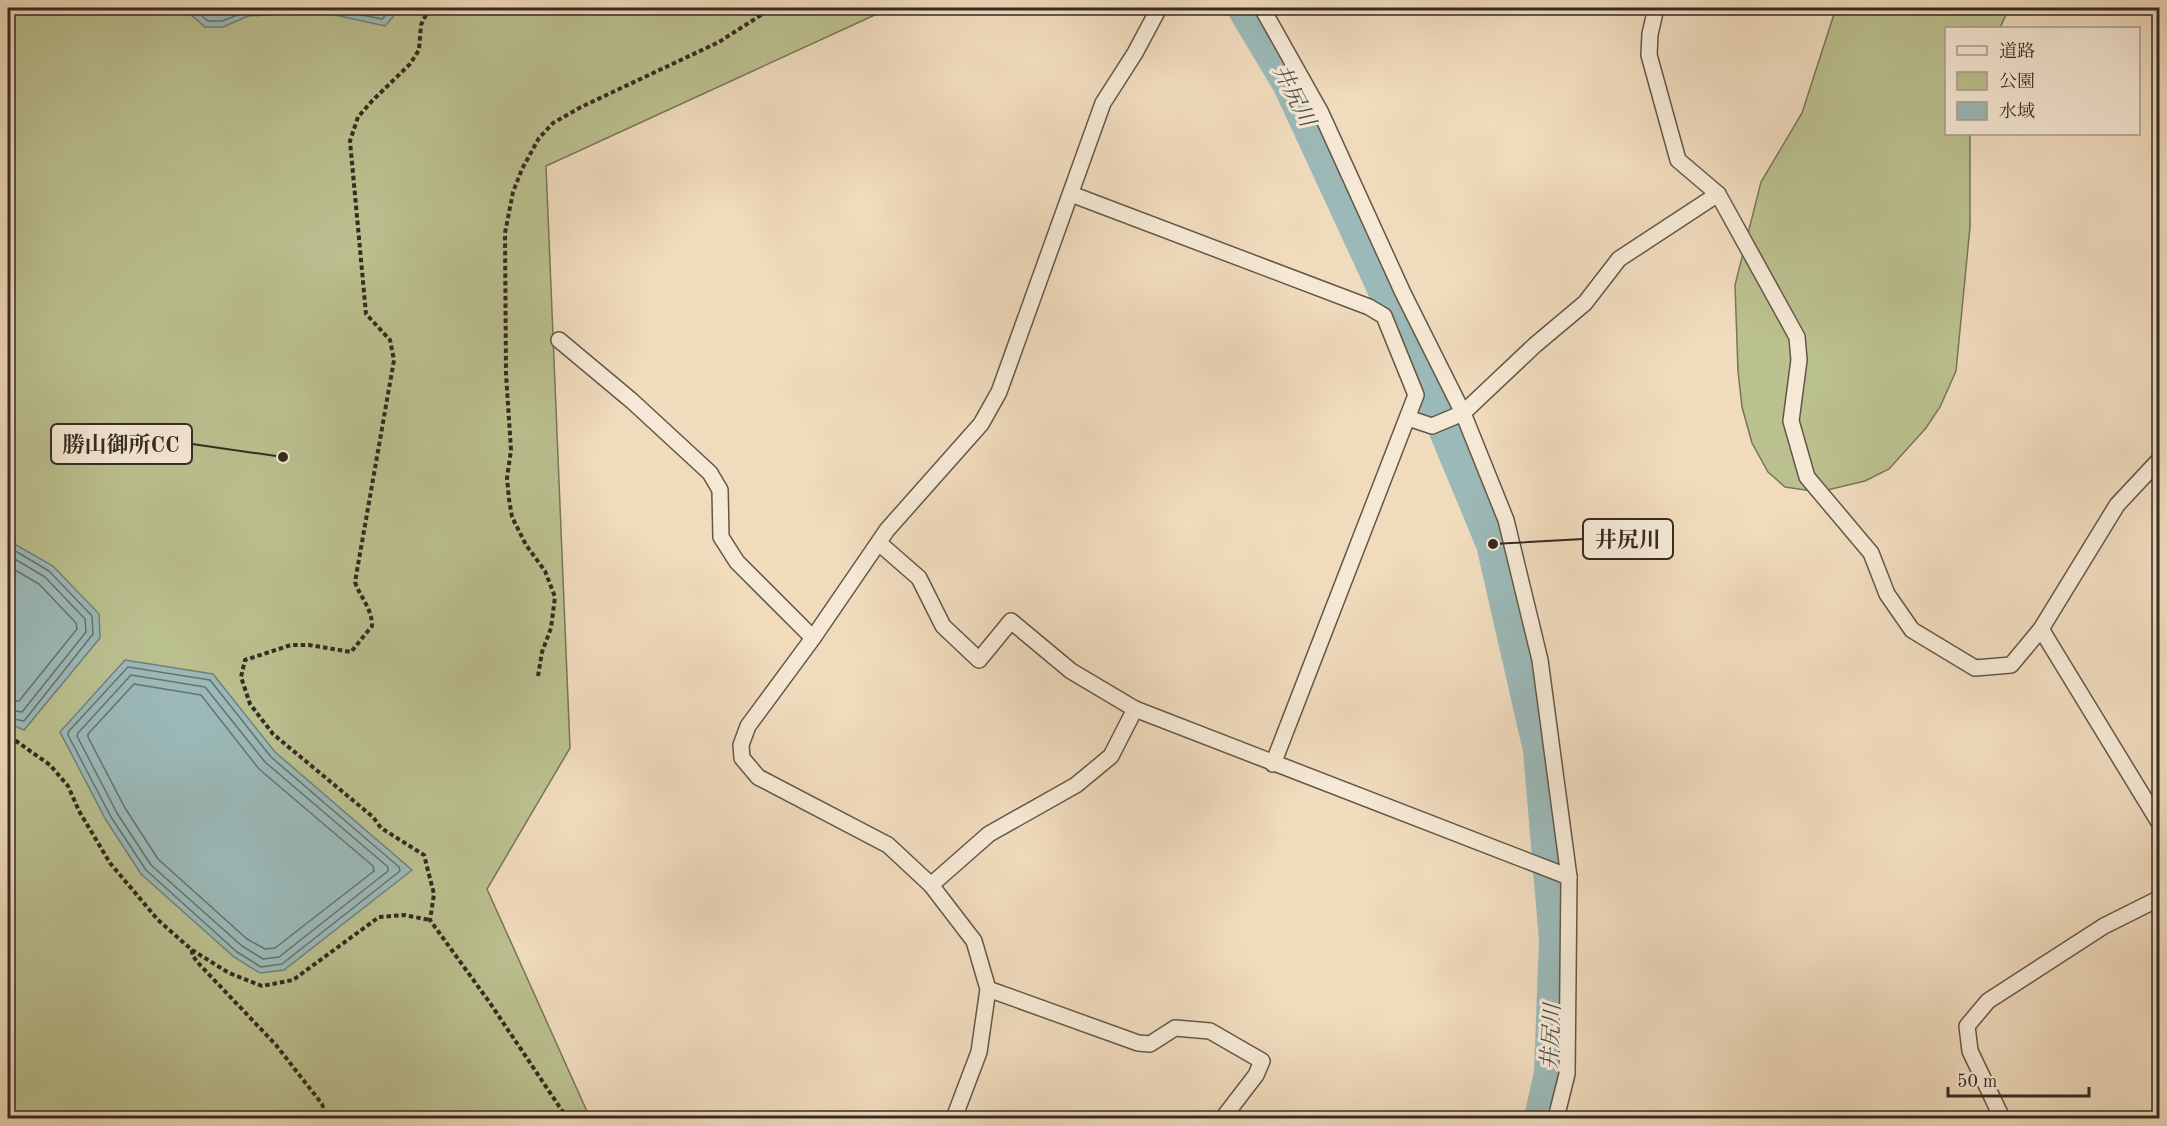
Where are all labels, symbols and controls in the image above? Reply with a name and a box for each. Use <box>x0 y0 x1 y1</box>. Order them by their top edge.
legend <box>1945 27 2140 135</box>
text: 道路 <box>1999 41 2035 61</box>
water label: 井尻川 <box>1268 61 1320 132</box>
text: 公園 <box>1999 72 2035 91</box>
text: 水域 <box>1999 101 2035 121</box>
callout: 勝山御所CC <box>51 424 192 464</box>
text: 勝山御所CC <box>62 433 180 457</box>
callout: 井尻川 <box>1583 519 1673 559</box>
text: 井尻川 <box>1595 528 1661 552</box>
water label: 井尻川 <box>1537 1001 1565 1071</box>
scale bar <box>1948 1060 2089 1098</box>
text: 50 m <box>1957 1073 1997 1091</box>

